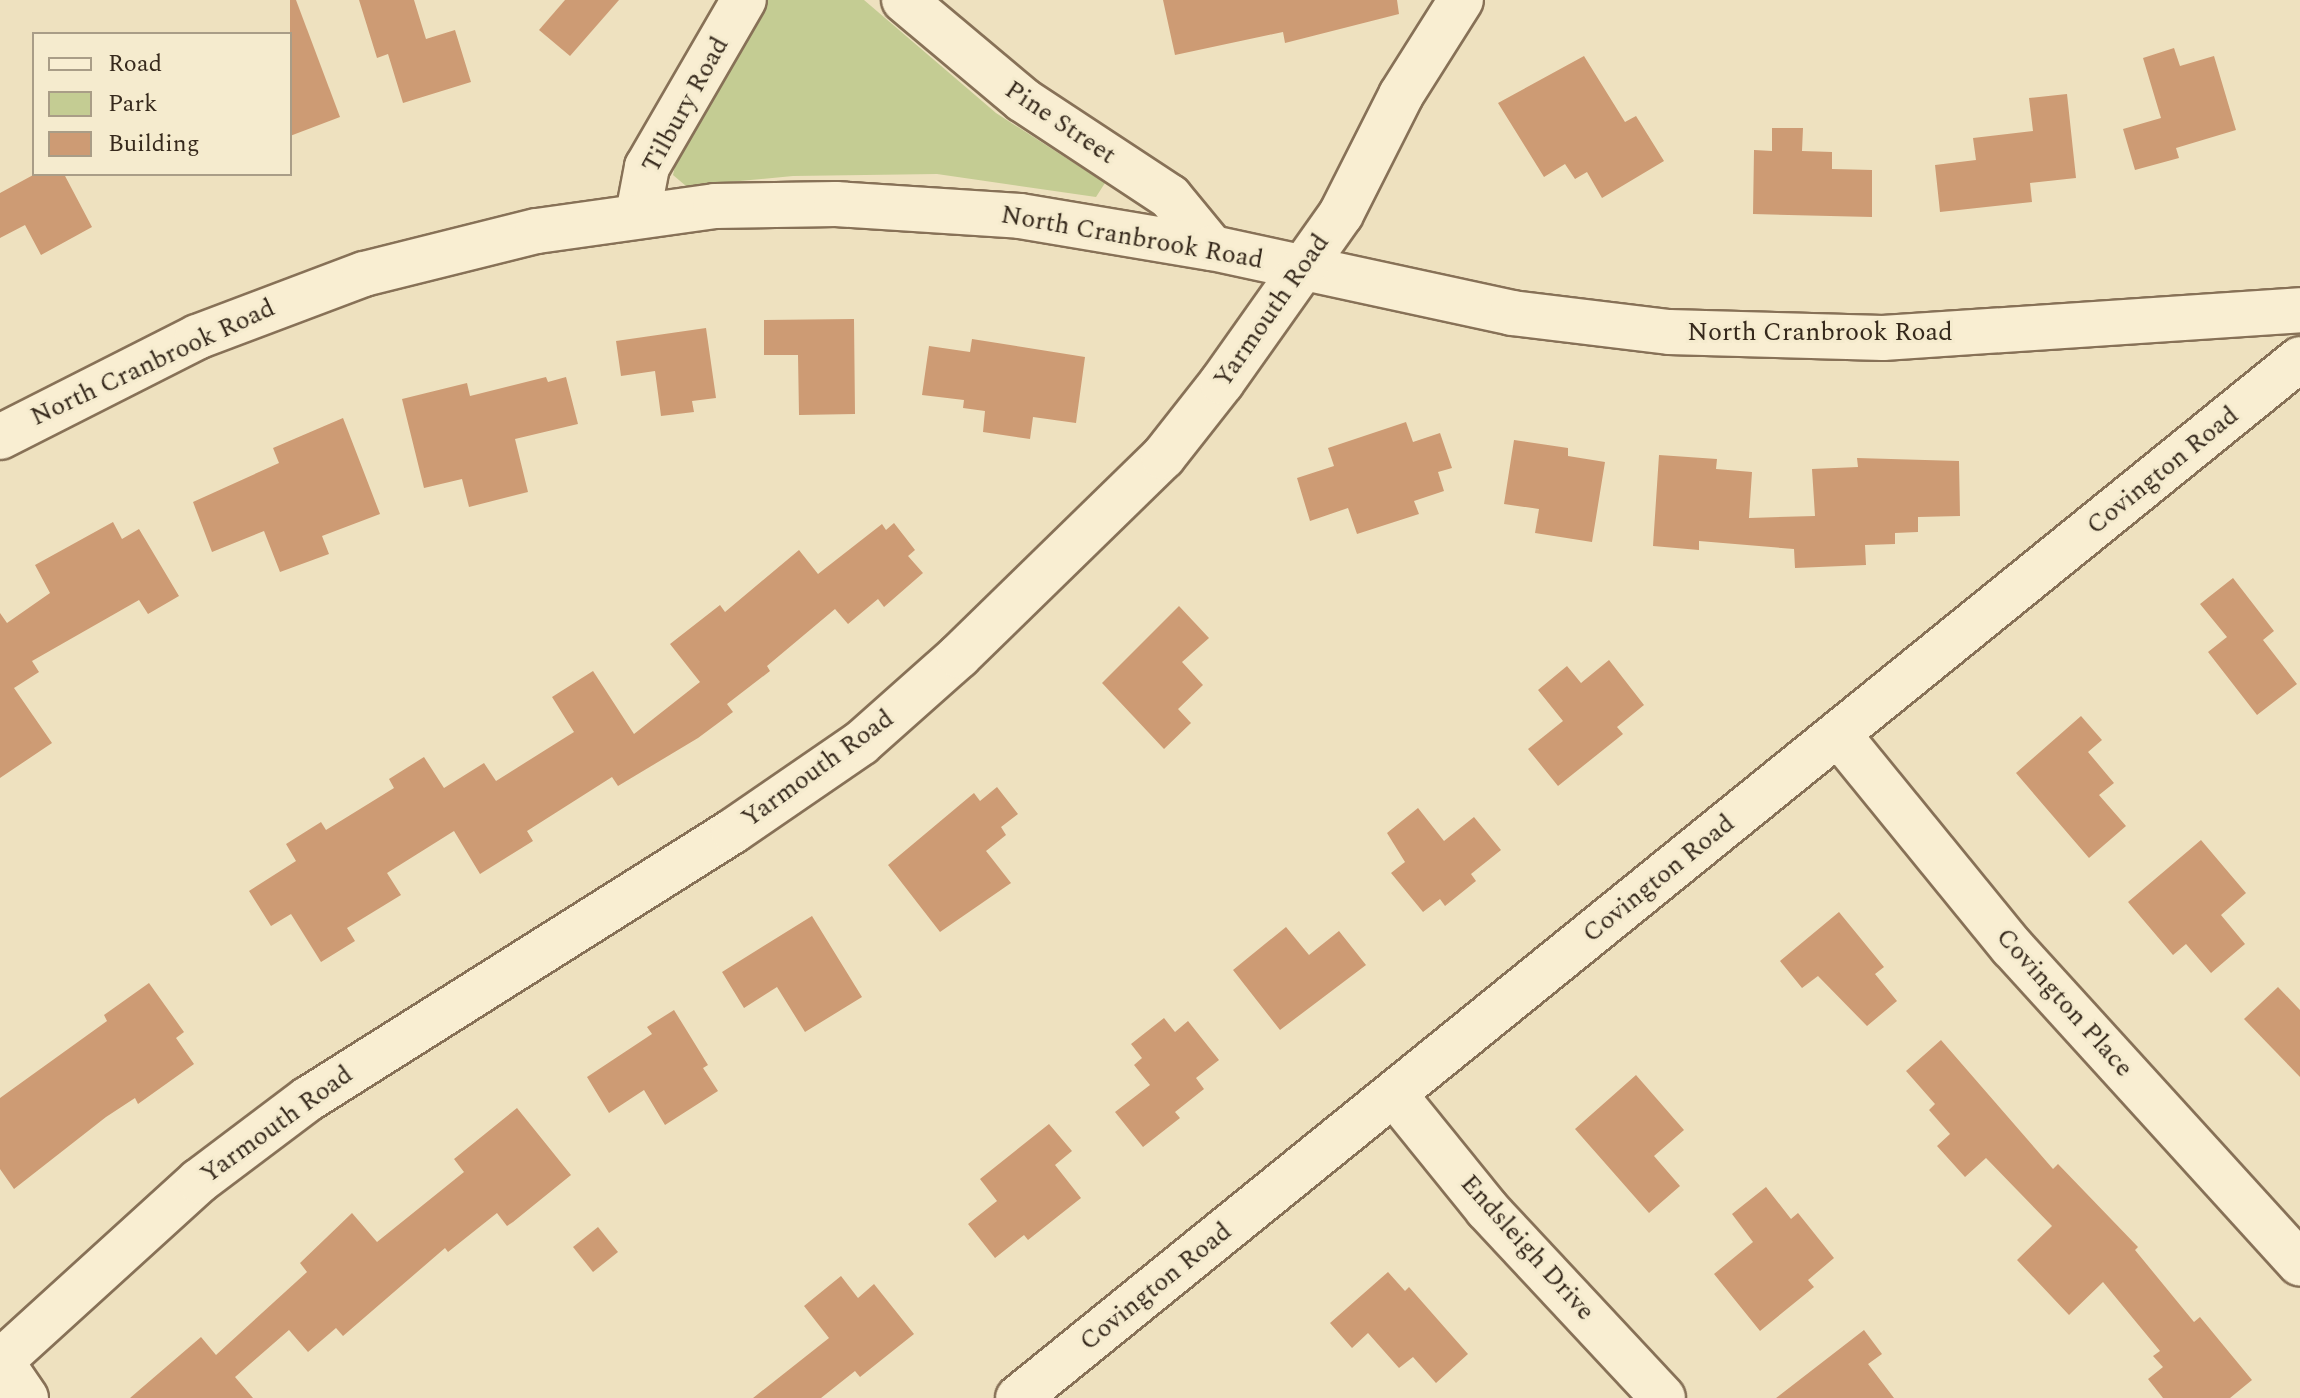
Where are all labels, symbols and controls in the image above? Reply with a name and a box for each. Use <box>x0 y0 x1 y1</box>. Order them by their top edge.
legend <box>32 32 292 176</box>
street label: Tilbury Road <box>636 32 736 178</box>
text: Road <box>108 46 162 82</box>
street label: Pine Street <box>999 75 1121 171</box>
text: Park <box>108 86 158 122</box>
text: Building <box>108 126 200 162</box>
street label: North Cranbrook Road <box>998 200 1266 276</box>
street label: Yarmouth Road <box>1208 228 1336 394</box>
street label: North Cranbrook Road <box>26 293 280 433</box>
street label: North Cranbrook Road <box>1687 317 1953 349</box>
street label: Covington Road <box>2081 400 2245 542</box>
street label: Yarmouth Road <box>736 703 900 835</box>
street label: Covington Road <box>1577 808 1741 950</box>
street label: Covington Place <box>1989 922 2139 1084</box>
street label: Yarmouth Road <box>195 1059 359 1191</box>
street label: Endsleigh Drive <box>1453 1169 1601 1327</box>
street label: Covington Road <box>1074 1216 1238 1358</box>

